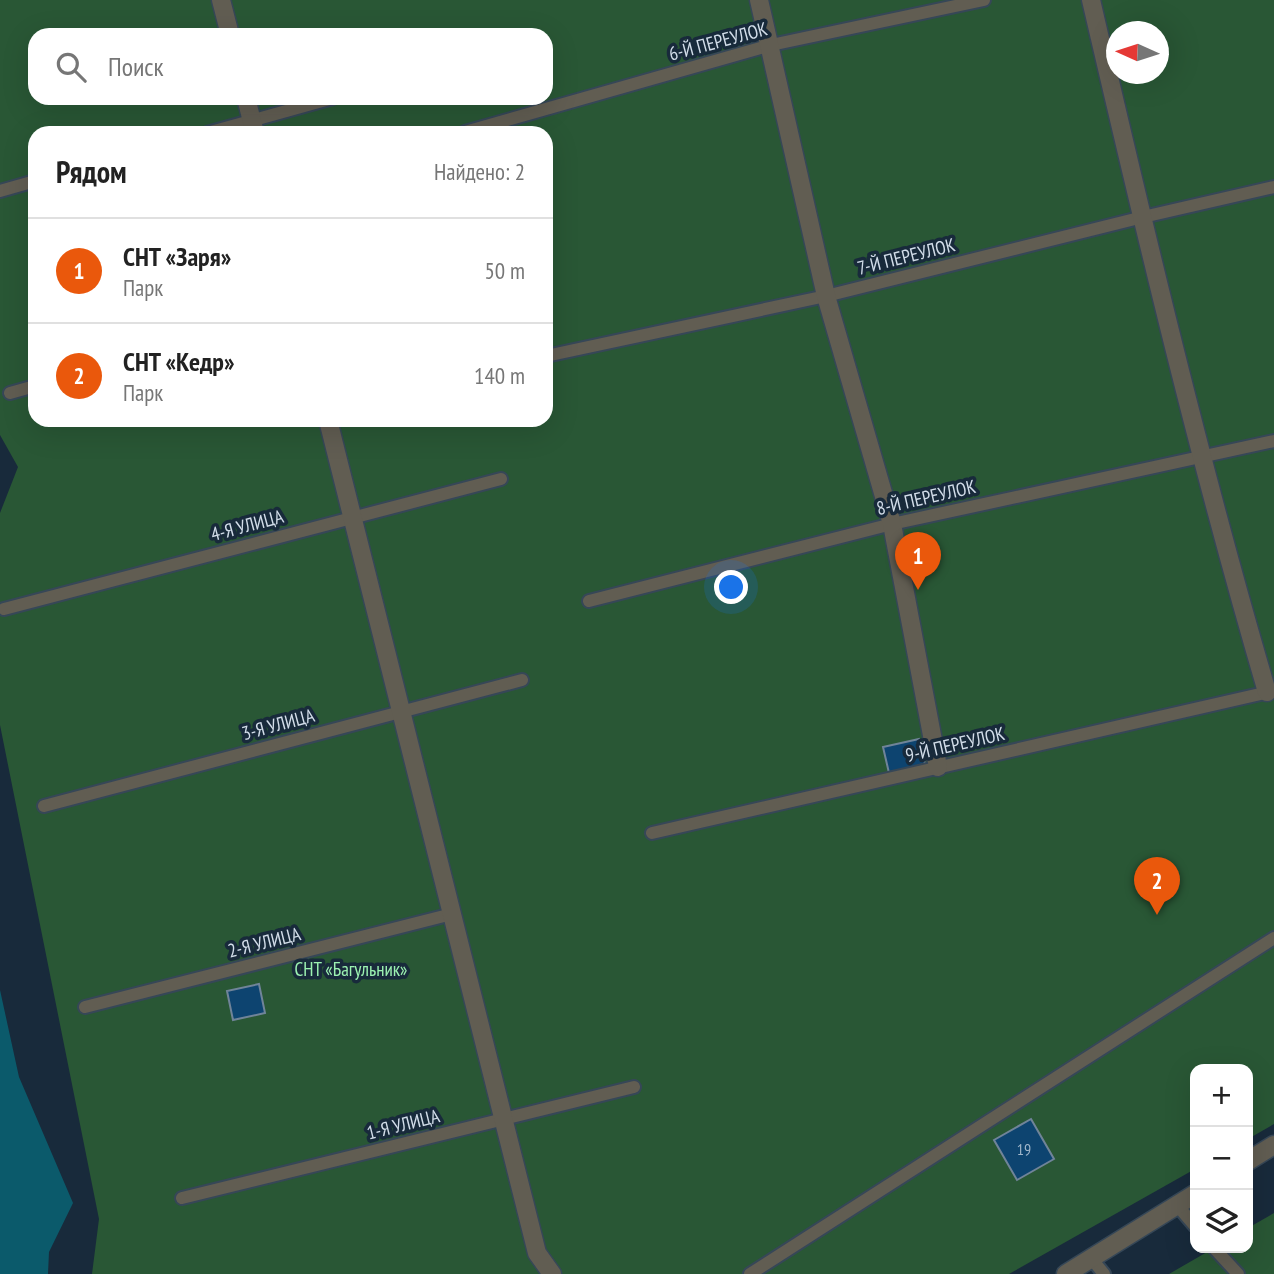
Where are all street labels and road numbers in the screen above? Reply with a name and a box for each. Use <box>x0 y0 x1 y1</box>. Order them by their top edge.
street label: 6-Й ПЕРЕУЛОК <box>666 16 770 66</box>
street label: 7-Й ПЕРЕУЛОК <box>855 232 957 280</box>
street label: 8-Й ПЕРЕУЛОК <box>874 474 978 520</box>
street label: 4-Я УЛИЦА <box>208 504 286 546</box>
street label: 3-Я УЛИЦА <box>239 703 317 745</box>
street label: 9-Й ПЕРЕУЛОК <box>903 721 1007 767</box>
street label: 2-Я УЛИЦА <box>225 921 303 963</box>
street label: 1-Я УЛИЦА <box>364 1103 442 1145</box>

